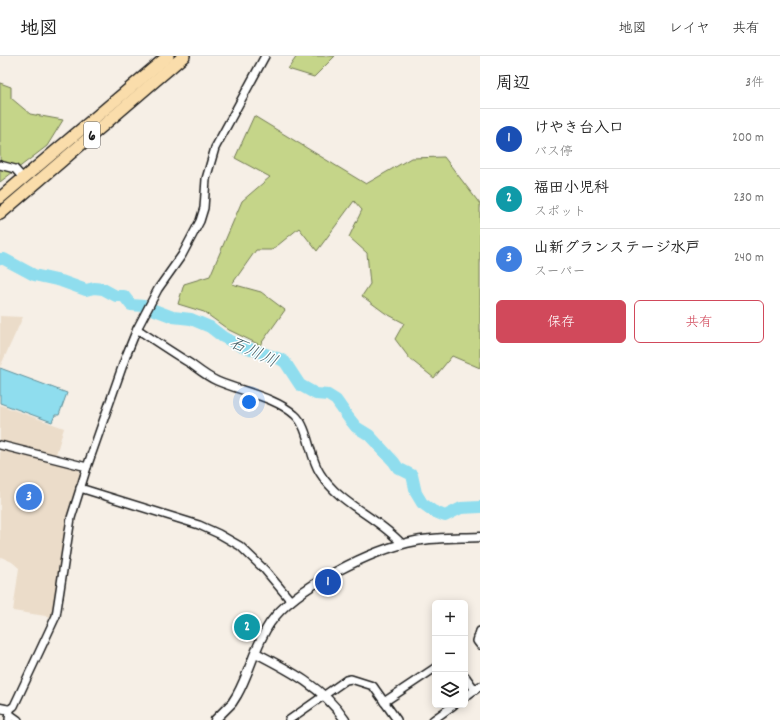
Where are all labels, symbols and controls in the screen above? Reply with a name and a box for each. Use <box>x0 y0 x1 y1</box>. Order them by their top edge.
text: 地図 <box>20 17 58 44</box>
text: 地図 <box>619 19 647 39</box>
text: レイヤ <box>669 19 710 39</box>
text: 共有 <box>732 19 760 39</box>
text: 周辺 <box>496 73 530 97</box>
text: 3件 <box>745 74 764 93</box>
text: けやき台入口 <box>534 118 624 140</box>
road number: 6 <box>84 122 100 148</box>
text: 1 <box>508 129 510 148</box>
text: 200 m <box>732 129 764 148</box>
text: バス停 <box>534 143 573 162</box>
text: 福田小児科 <box>534 178 609 200</box>
text: 2 <box>506 189 512 208</box>
text: 230 m <box>734 189 764 208</box>
text: スポット <box>534 203 586 222</box>
text: 山新グランステージ水戸 <box>534 238 700 260</box>
text: 3 <box>506 249 512 268</box>
text: 240 m <box>734 249 764 268</box>
text: スーパー <box>534 263 585 282</box>
button: 保存 <box>496 300 626 343</box>
button: 共有 <box>634 300 764 343</box>
water label: 石川川 <box>225 332 281 375</box>
your location <box>239 392 259 412</box>
pin: 3 <box>16 482 42 512</box>
pin: 1 <box>315 567 341 597</box>
map controls <box>432 600 468 708</box>
button: + <box>432 600 468 636</box>
pin: 2 <box>234 612 260 642</box>
button: − <box>432 636 468 672</box>
button: layers <box>432 672 468 708</box>

